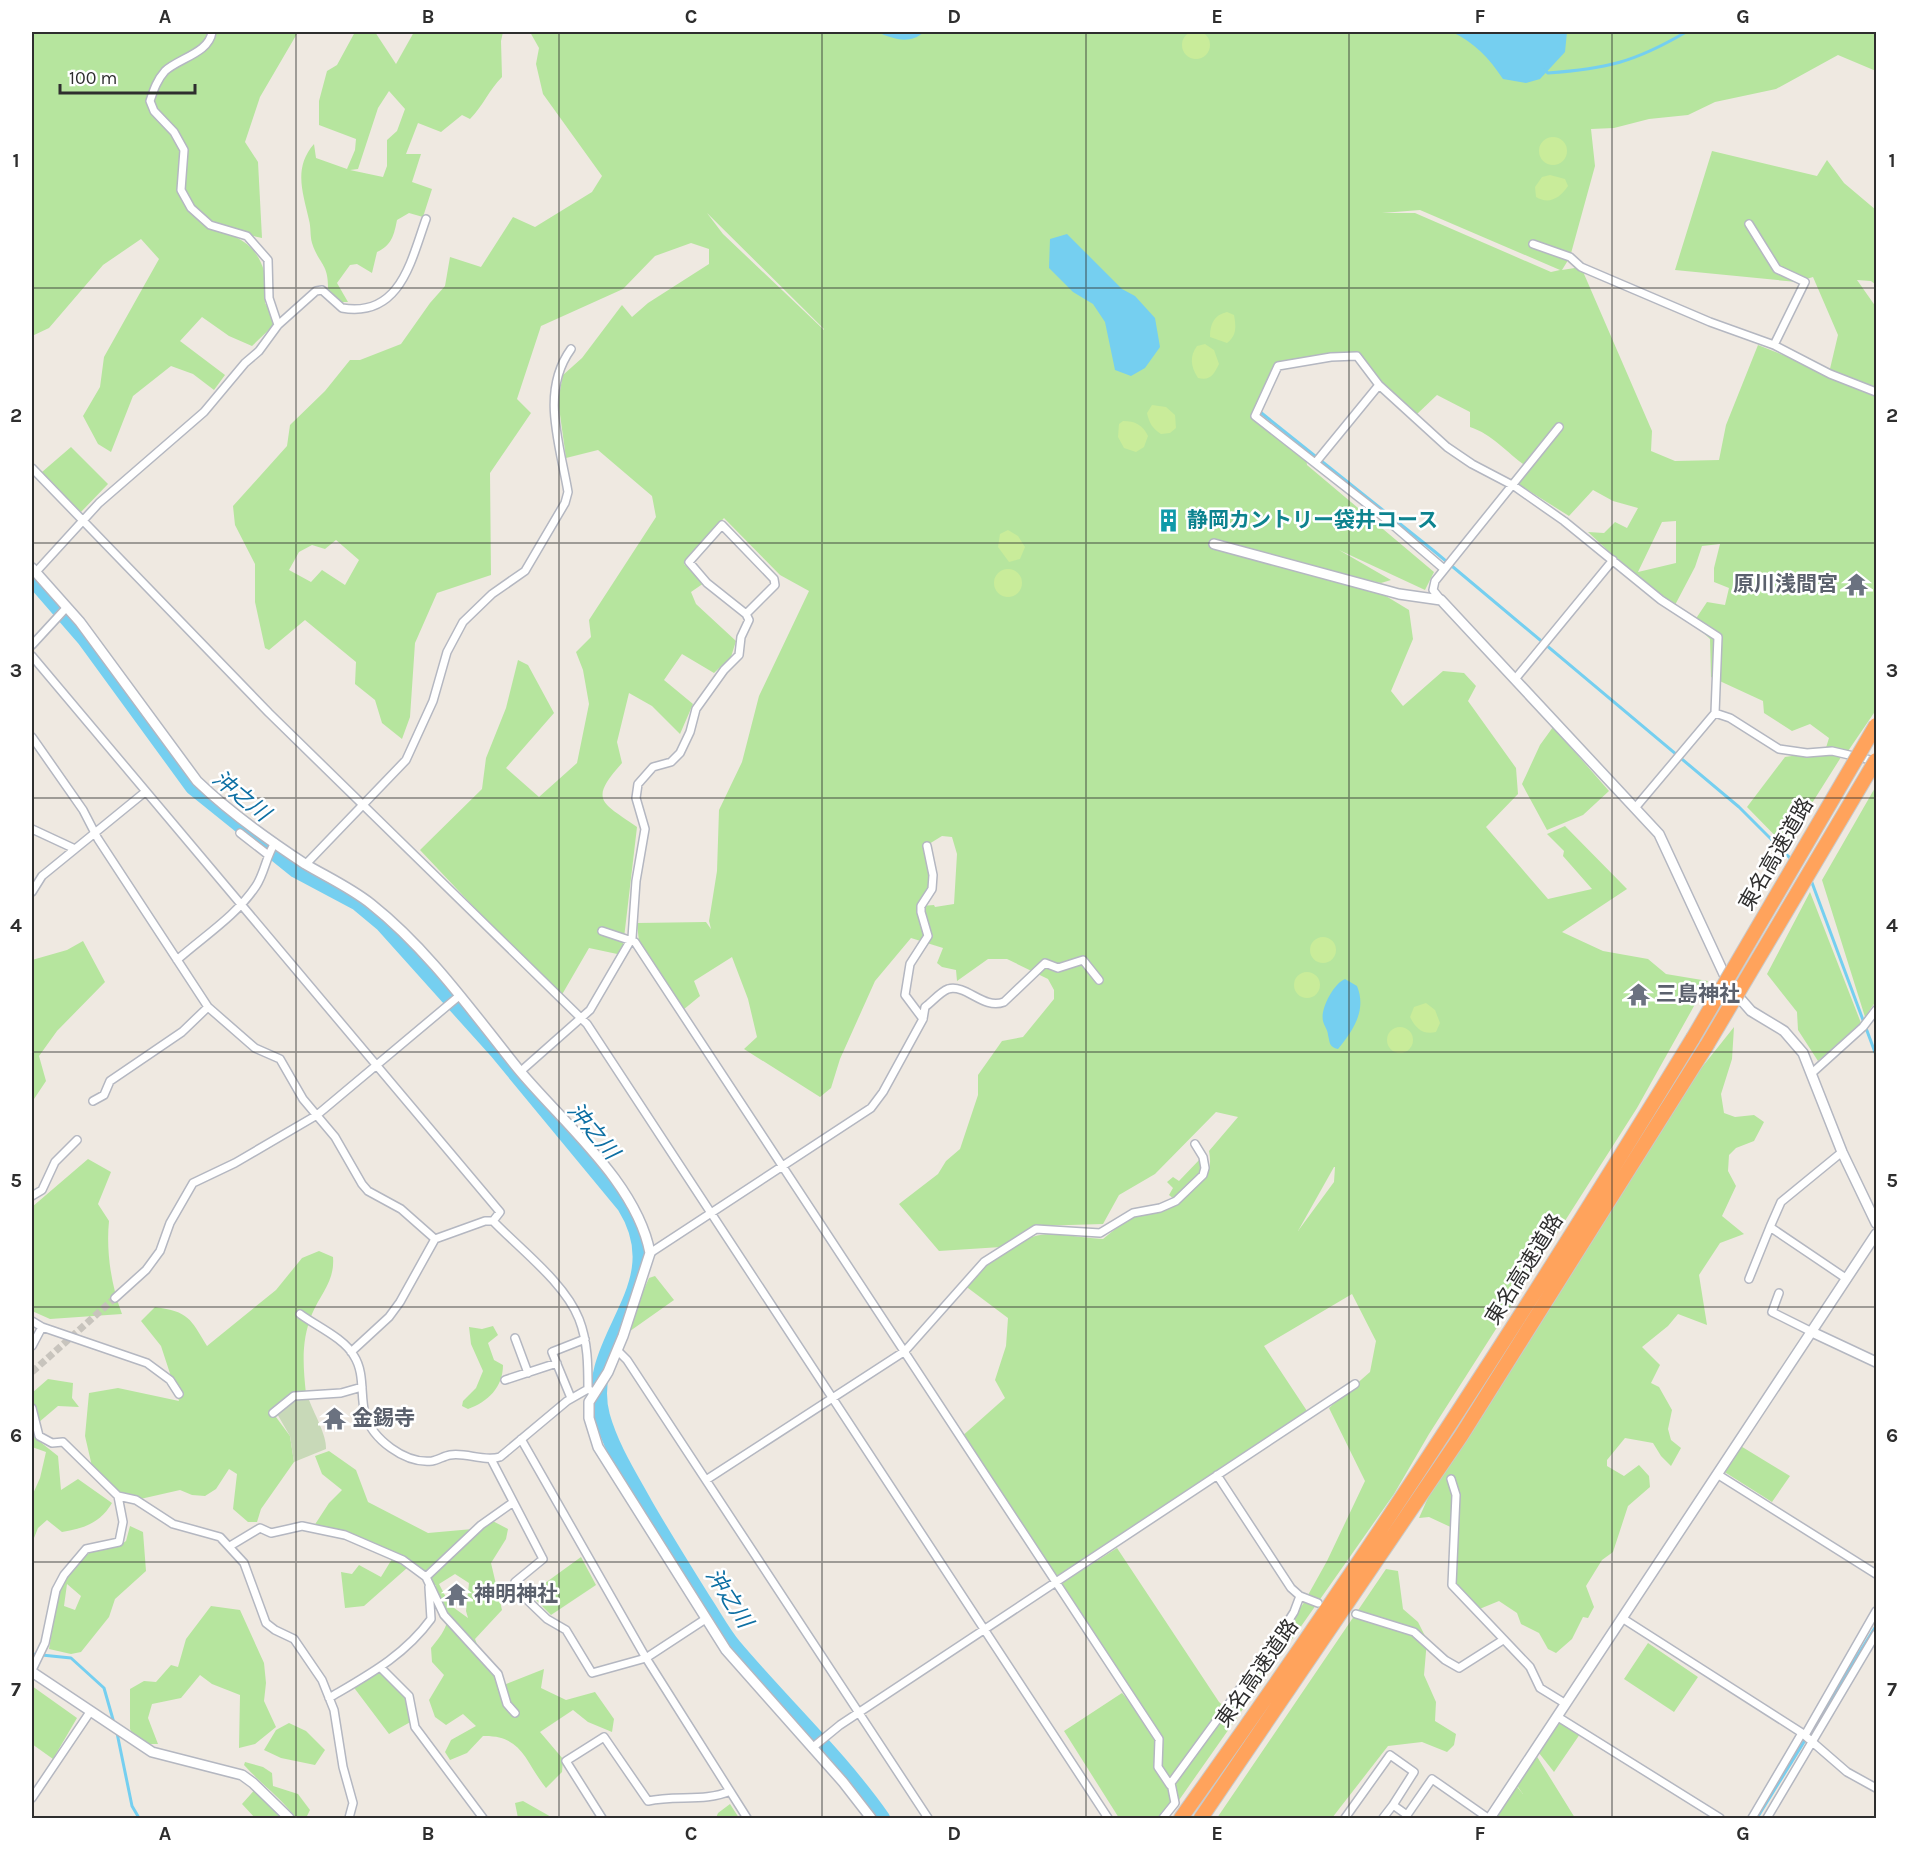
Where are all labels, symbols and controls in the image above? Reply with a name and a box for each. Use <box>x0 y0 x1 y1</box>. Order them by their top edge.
text: A <box>159 5 172 28</box>
text: B <box>422 5 434 28</box>
text: C <box>685 5 697 28</box>
text: D <box>947 5 961 28</box>
text: E <box>1211 5 1223 28</box>
text: F <box>1475 5 1486 28</box>
text: G <box>1736 5 1750 28</box>
scale bar <box>60 57 195 95</box>
text: 100 m <box>69 67 117 89</box>
text: 1 <box>12 149 20 172</box>
text: 1 <box>1888 149 1896 172</box>
text: 2 <box>10 404 22 427</box>
text: 2 <box>1886 404 1898 427</box>
building icon: 静岡カントリー袋井コース <box>1156 507 1182 533</box>
place label: 静岡カントリー袋井コース <box>1187 508 1438 532</box>
temple icon: 原川浅間宮 <box>1843 571 1869 597</box>
place label: 原川浅間宮 <box>1733 572 1838 596</box>
text: 3 <box>10 659 22 682</box>
text: 3 <box>1886 659 1898 682</box>
water label: 沖之川 <box>207 765 276 828</box>
street label: 東名高速道路 <box>1734 793 1818 915</box>
text: 4 <box>10 914 22 937</box>
text: 4 <box>1886 914 1898 937</box>
temple icon: 三島神社 <box>1625 981 1651 1007</box>
place label: 三島神社 <box>1656 982 1740 1006</box>
water label: 沖之川 <box>562 1097 625 1166</box>
text: 5 <box>10 1169 22 1192</box>
text: 5 <box>1886 1169 1898 1192</box>
street label: 東名高速道路 <box>1480 1209 1568 1329</box>
temple icon: 金錫寺 <box>321 1405 347 1431</box>
place label: 金錫寺 <box>352 1406 415 1430</box>
text: 6 <box>10 1424 22 1447</box>
text: 6 <box>1886 1424 1898 1447</box>
water label: 沖之川 <box>700 1563 759 1634</box>
temple icon: 神明神社 <box>443 1581 469 1607</box>
place label: 神明神社 <box>474 1582 558 1606</box>
street label: 東名高速道路 <box>1211 1615 1303 1731</box>
text: 7 <box>11 1678 21 1701</box>
text: 7 <box>1887 1678 1897 1701</box>
text: A <box>159 1822 172 1845</box>
text: B <box>422 1822 434 1845</box>
text: C <box>685 1822 697 1845</box>
text: D <box>947 1822 961 1845</box>
text: E <box>1211 1822 1223 1845</box>
text: F <box>1475 1822 1486 1845</box>
text: G <box>1736 1822 1750 1845</box>

